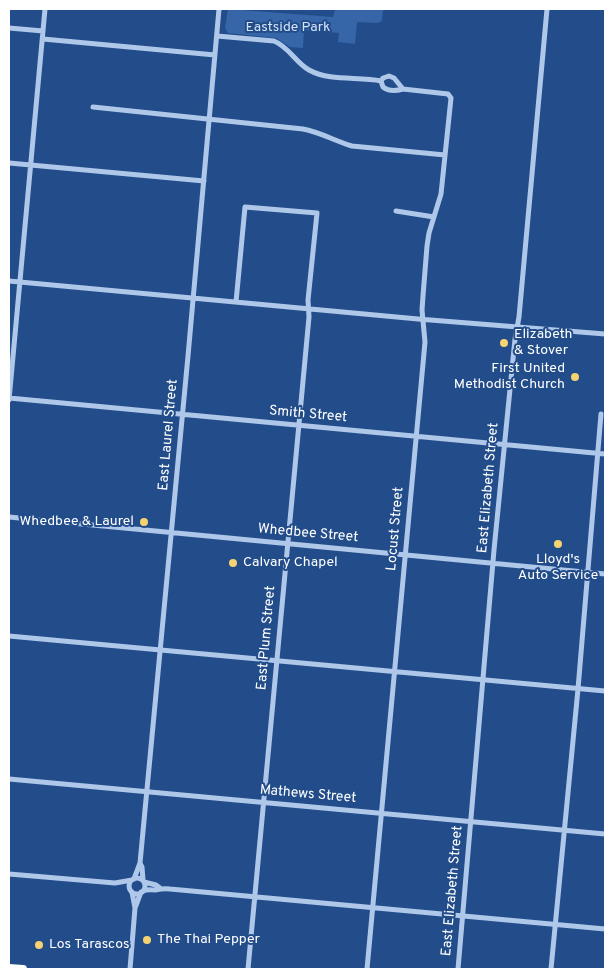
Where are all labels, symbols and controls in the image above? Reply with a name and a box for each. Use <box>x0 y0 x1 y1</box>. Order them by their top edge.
park label: Eastside Park <box>246 20 330 36</box>
place label: Elizabeth & Stover <box>514 327 572 360</box>
marker: Elizabeth & Stover <box>498 337 510 349</box>
place label: First United Methodist Church <box>454 361 565 394</box>
marker: First United Methodist Church <box>569 371 581 383</box>
street label: East Laurel Street <box>156 378 182 492</box>
street label: Smith Street <box>268 403 348 427</box>
street label: East Elizabeth Street <box>475 422 503 554</box>
street label: Locust Street <box>384 486 408 572</box>
place label: Whedbee & Laurel <box>20 514 134 530</box>
marker: Whedbee & Laurel <box>138 516 150 528</box>
street label: Whedbee Street <box>257 521 359 547</box>
marker: Lloyd's Auto Service <box>552 538 564 550</box>
place label: Lloyd's Auto Service <box>518 552 598 584</box>
place label: Calvary Chapel <box>243 555 338 571</box>
marker: Calvary Chapel <box>227 557 239 569</box>
street label: East Plum Street <box>254 585 280 691</box>
street label: Mathews Street <box>259 782 357 808</box>
street label: East Elizabeth Street <box>439 825 467 957</box>
place label: The Thai Pepper <box>157 932 260 948</box>
marker: The Thai Pepper <box>141 934 153 946</box>
place label: Los Tarascos <box>49 937 129 953</box>
marker: Los Tarascos <box>33 939 45 951</box>

